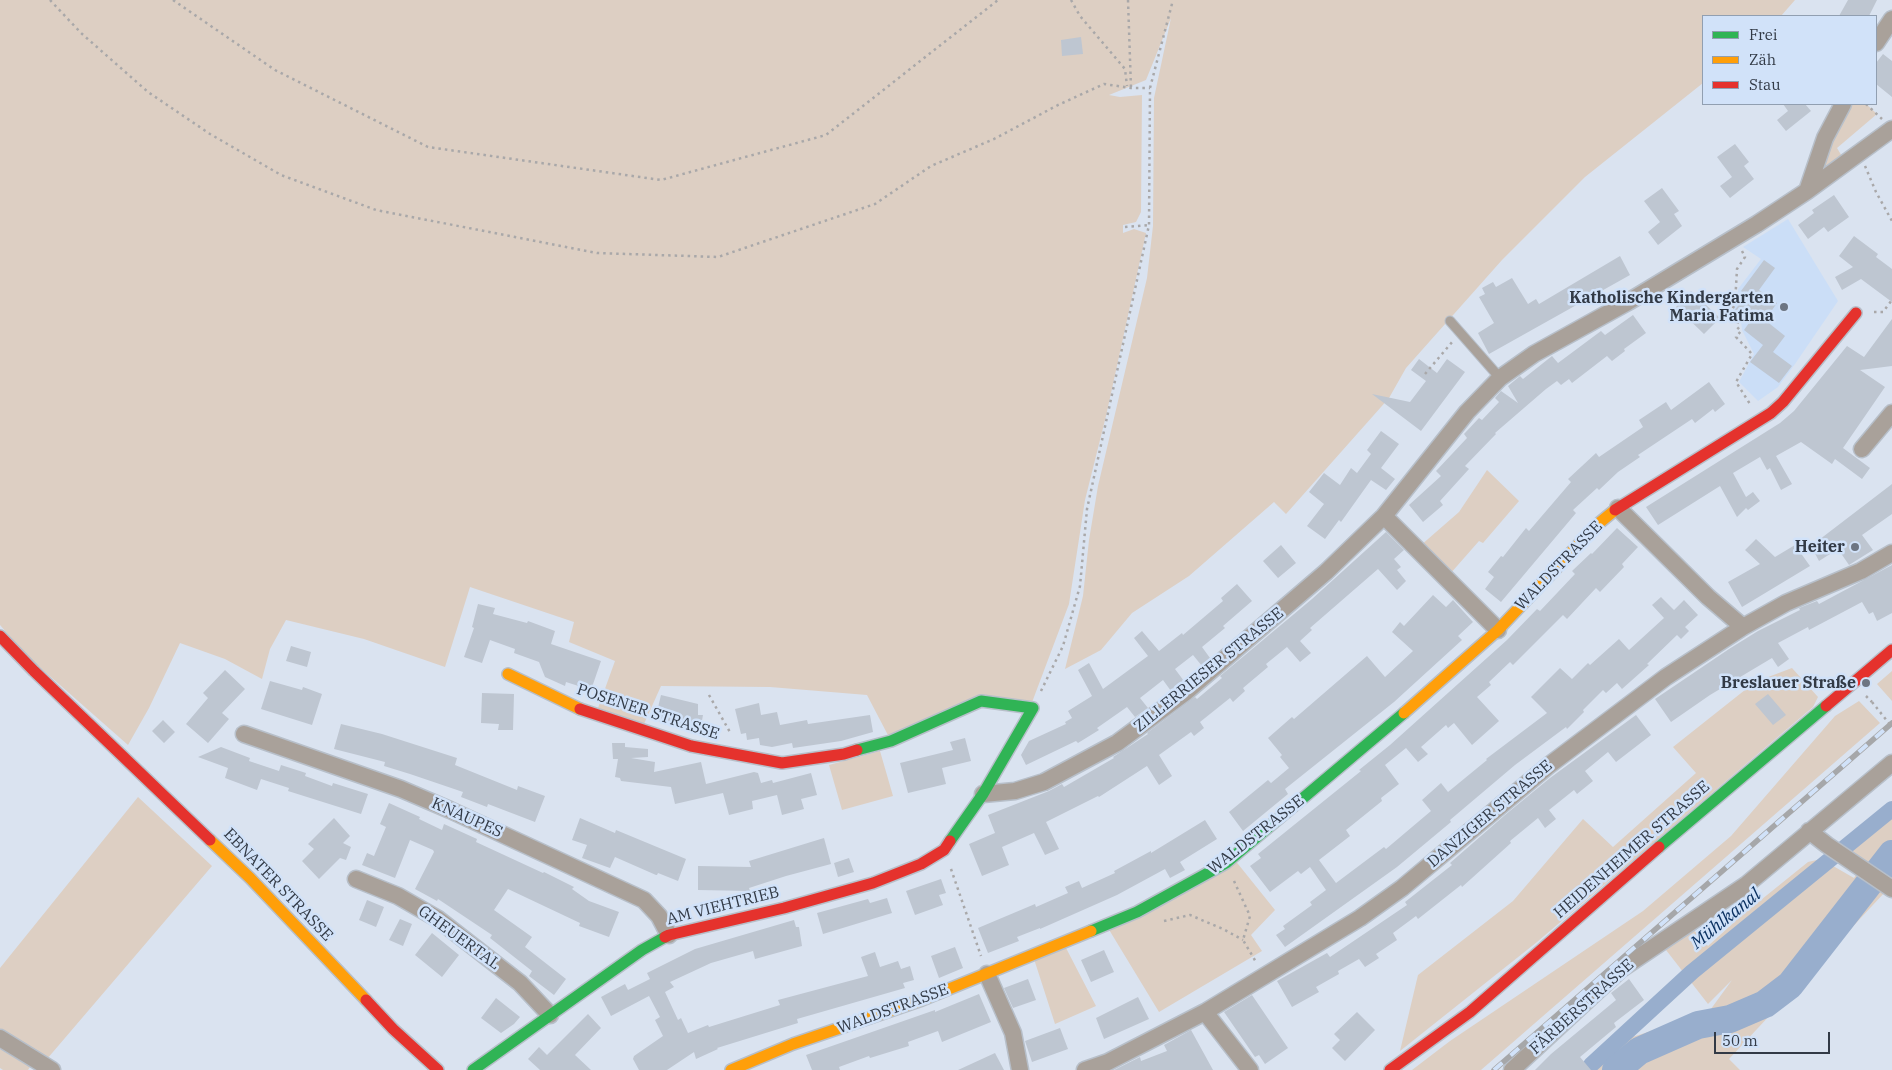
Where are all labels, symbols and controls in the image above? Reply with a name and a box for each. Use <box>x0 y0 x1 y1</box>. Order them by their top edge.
legend <box>1702 15 1877 105</box>
text: Frei <box>1749 25 1777 44</box>
text: Zäh <box>1749 50 1776 69</box>
text: Stau <box>1749 75 1781 94</box>
place label: Katholische Kindergarten Maria Fatima <box>1569 288 1774 326</box>
marker: Katholische Kindergarten Maria Fatima <box>1778 301 1790 313</box>
street label: WALDSTRASSE <box>1511 517 1607 615</box>
place label: Heiter <box>1795 537 1845 557</box>
marker: Heiter <box>1849 541 1861 553</box>
street label: ZILLERRIESER STRASSE <box>1130 604 1288 736</box>
place label: Breslauer Straße <box>1721 673 1856 693</box>
marker: Breslauer Straße <box>1860 677 1872 689</box>
street label: POSENER STRASSE <box>574 680 722 744</box>
street label: DANZIGER STRASSE <box>1424 756 1556 872</box>
street label: HEIDENHEIMER STRASSE <box>1550 777 1714 923</box>
street label: WALDSTRASSE <box>1204 791 1308 879</box>
street label: KNAUPES <box>429 794 505 842</box>
street label: EBNATER STRASSE <box>219 825 337 945</box>
street label: AM VIEHTRIEB <box>665 883 781 929</box>
water label: Mühlkanal <box>1687 884 1765 954</box>
street label: GHEUERTAL <box>414 902 504 974</box>
street label: FÄRBERSTRASSE <box>1526 955 1638 1059</box>
street label: WALDSTRASSE <box>835 980 951 1038</box>
scale bar <box>1717 1022 1833 1054</box>
text: 50 m <box>1722 1031 1758 1050</box>

